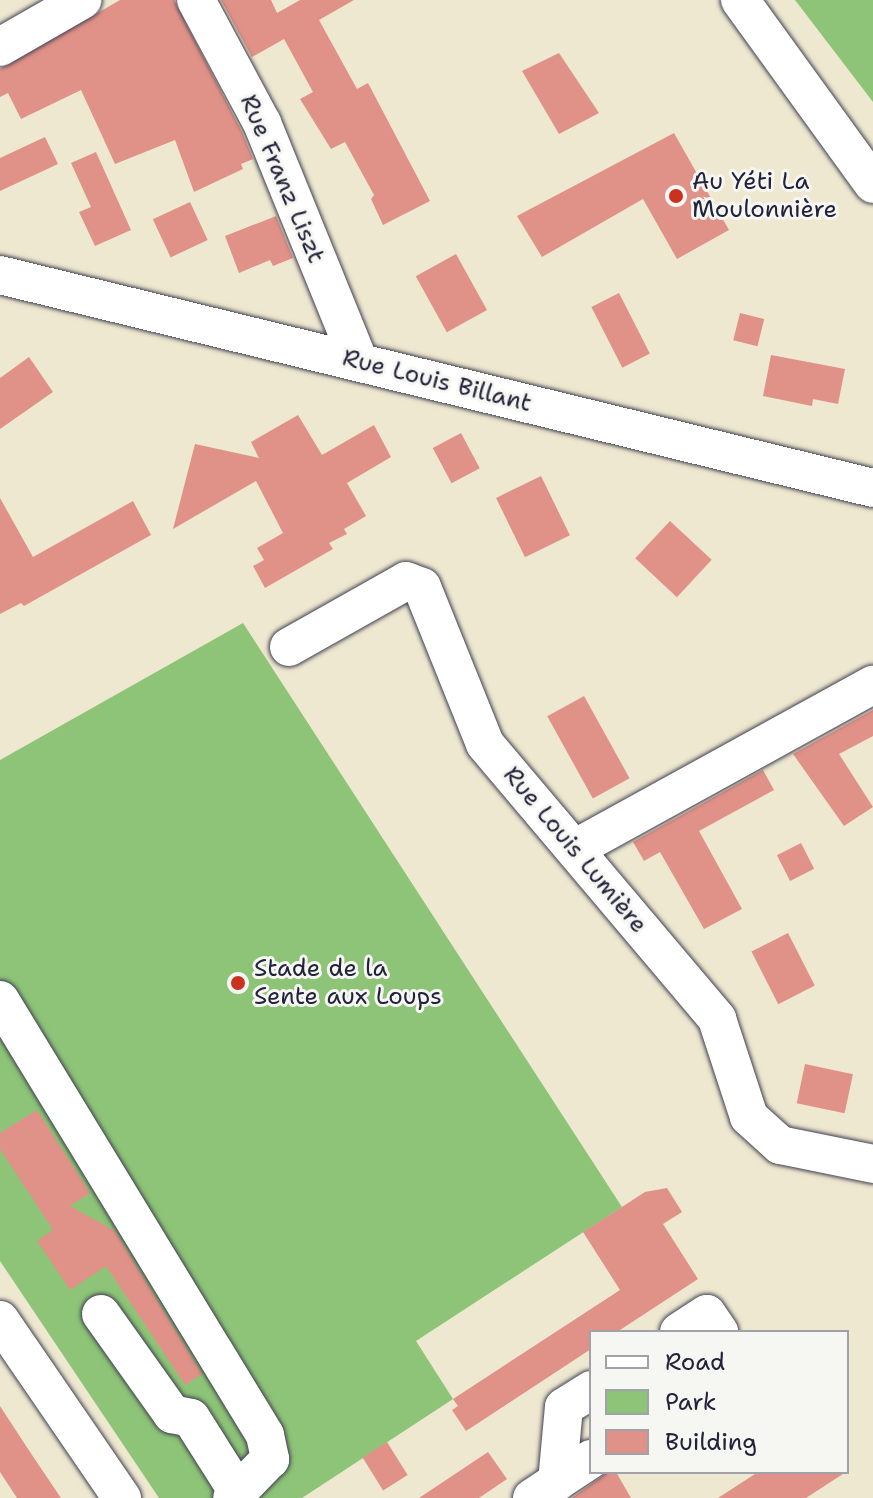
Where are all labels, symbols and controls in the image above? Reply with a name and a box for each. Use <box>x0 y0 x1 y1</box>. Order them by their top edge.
street label: Rue Franz Liszt <box>234 91 330 267</box>
place label: Au Yéti La Moulonnière <box>692 168 837 224</box>
marker: Au Yéti La Moulonnière <box>667 187 685 205</box>
street label: Rue Louis Billant <box>340 344 534 418</box>
street label: Rue Louis Lumière <box>497 761 653 939</box>
place label: Stade de la Sente aux Loups <box>254 955 442 1011</box>
marker: Stade de la Sente aux Loups <box>229 974 247 992</box>
legend <box>589 1330 849 1474</box>
text: Road <box>665 1346 725 1378</box>
text: Park <box>665 1386 717 1418</box>
text: Building <box>665 1426 757 1458</box>

